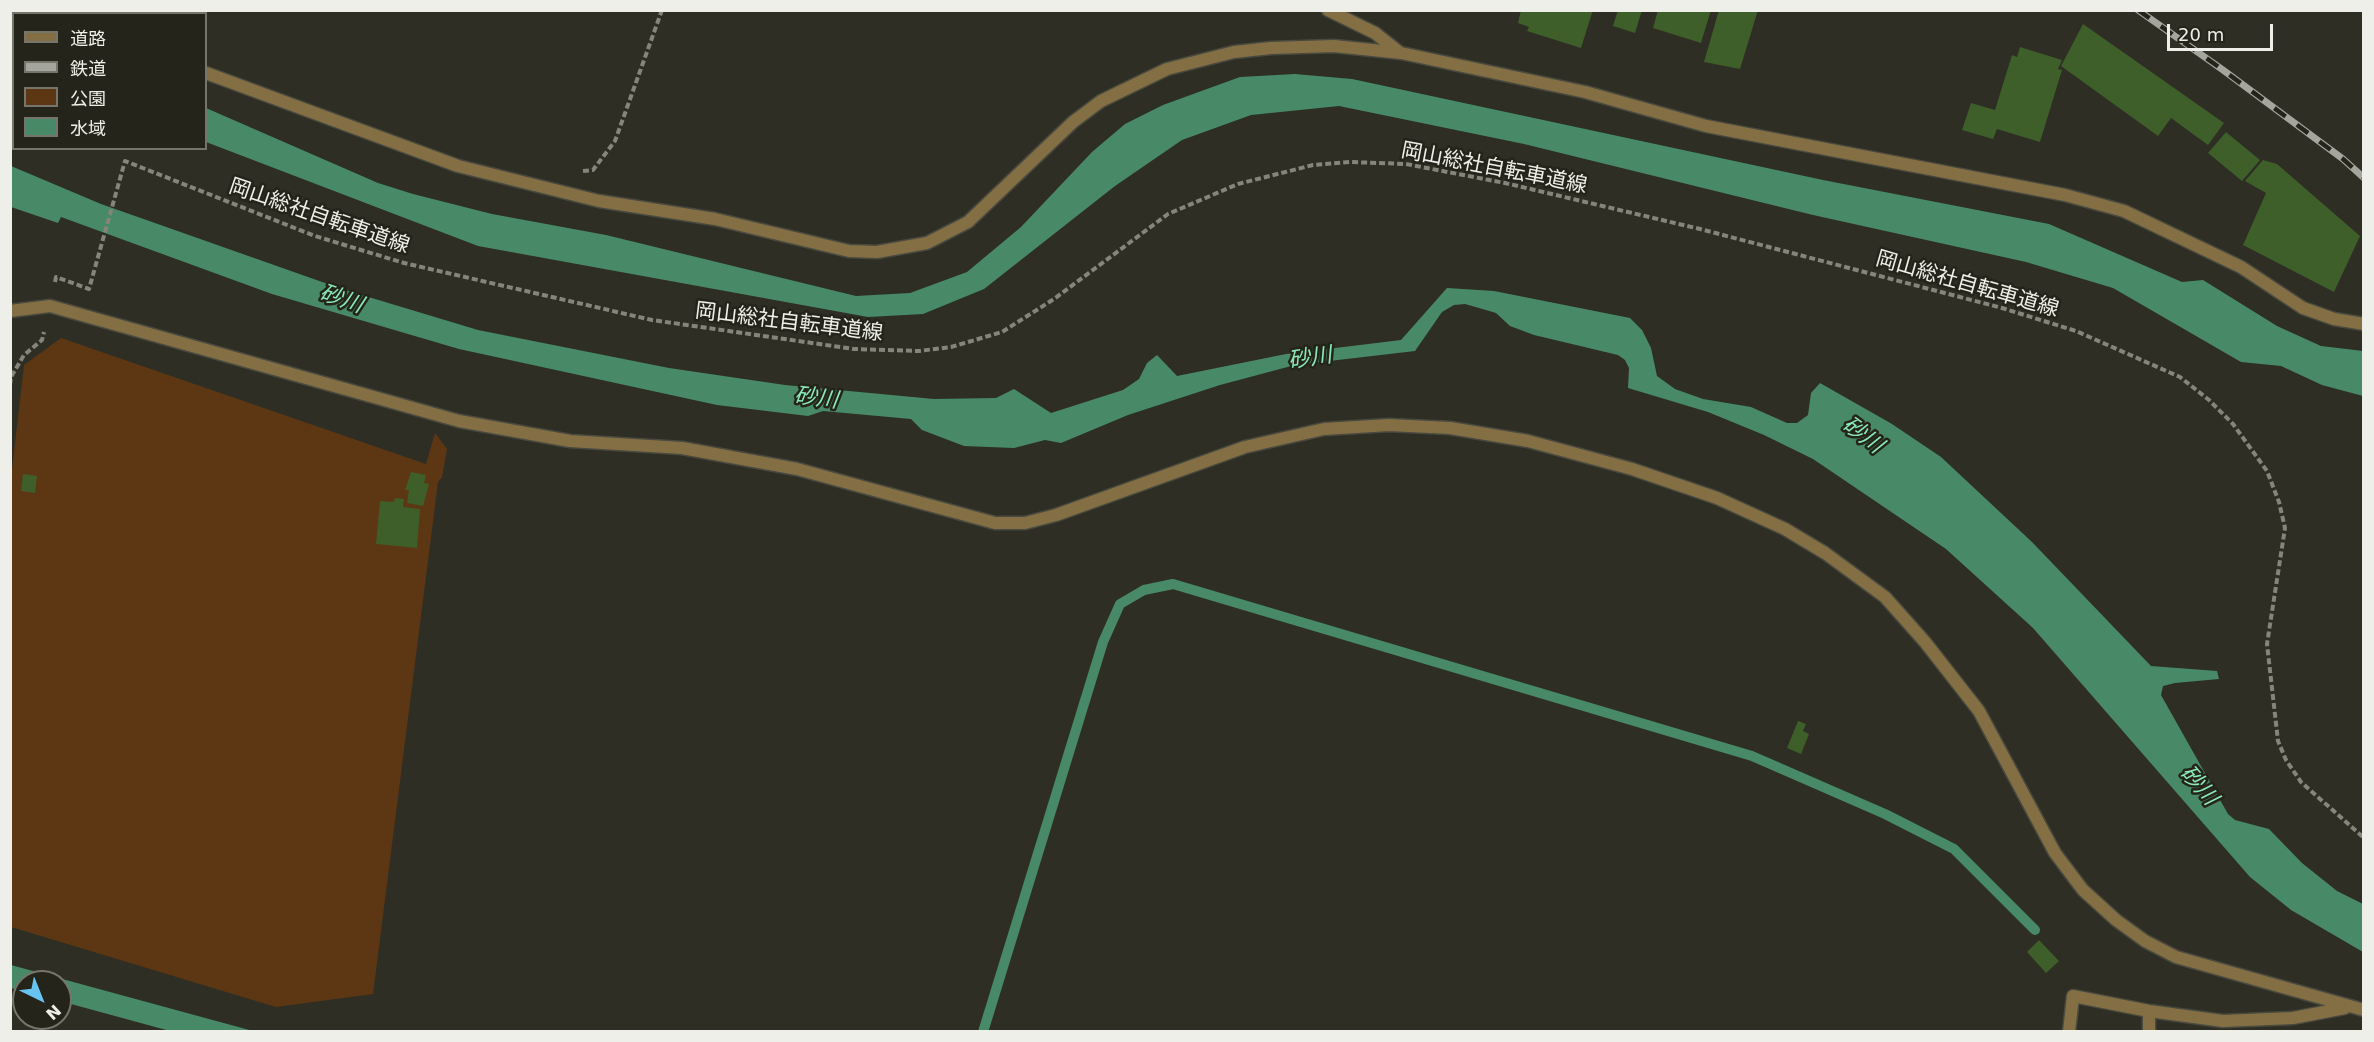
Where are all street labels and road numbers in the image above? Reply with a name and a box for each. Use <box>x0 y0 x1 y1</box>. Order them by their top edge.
street label: 岡山総社自転車道線 <box>1399 139 1589 199</box>
street label: 岡山総社自転車道線 <box>226 174 412 260</box>
street label: 岡山総社自転車道線 <box>1873 247 2061 323</box>
street label: 岡山総社自転車道線 <box>694 299 884 347</box>

